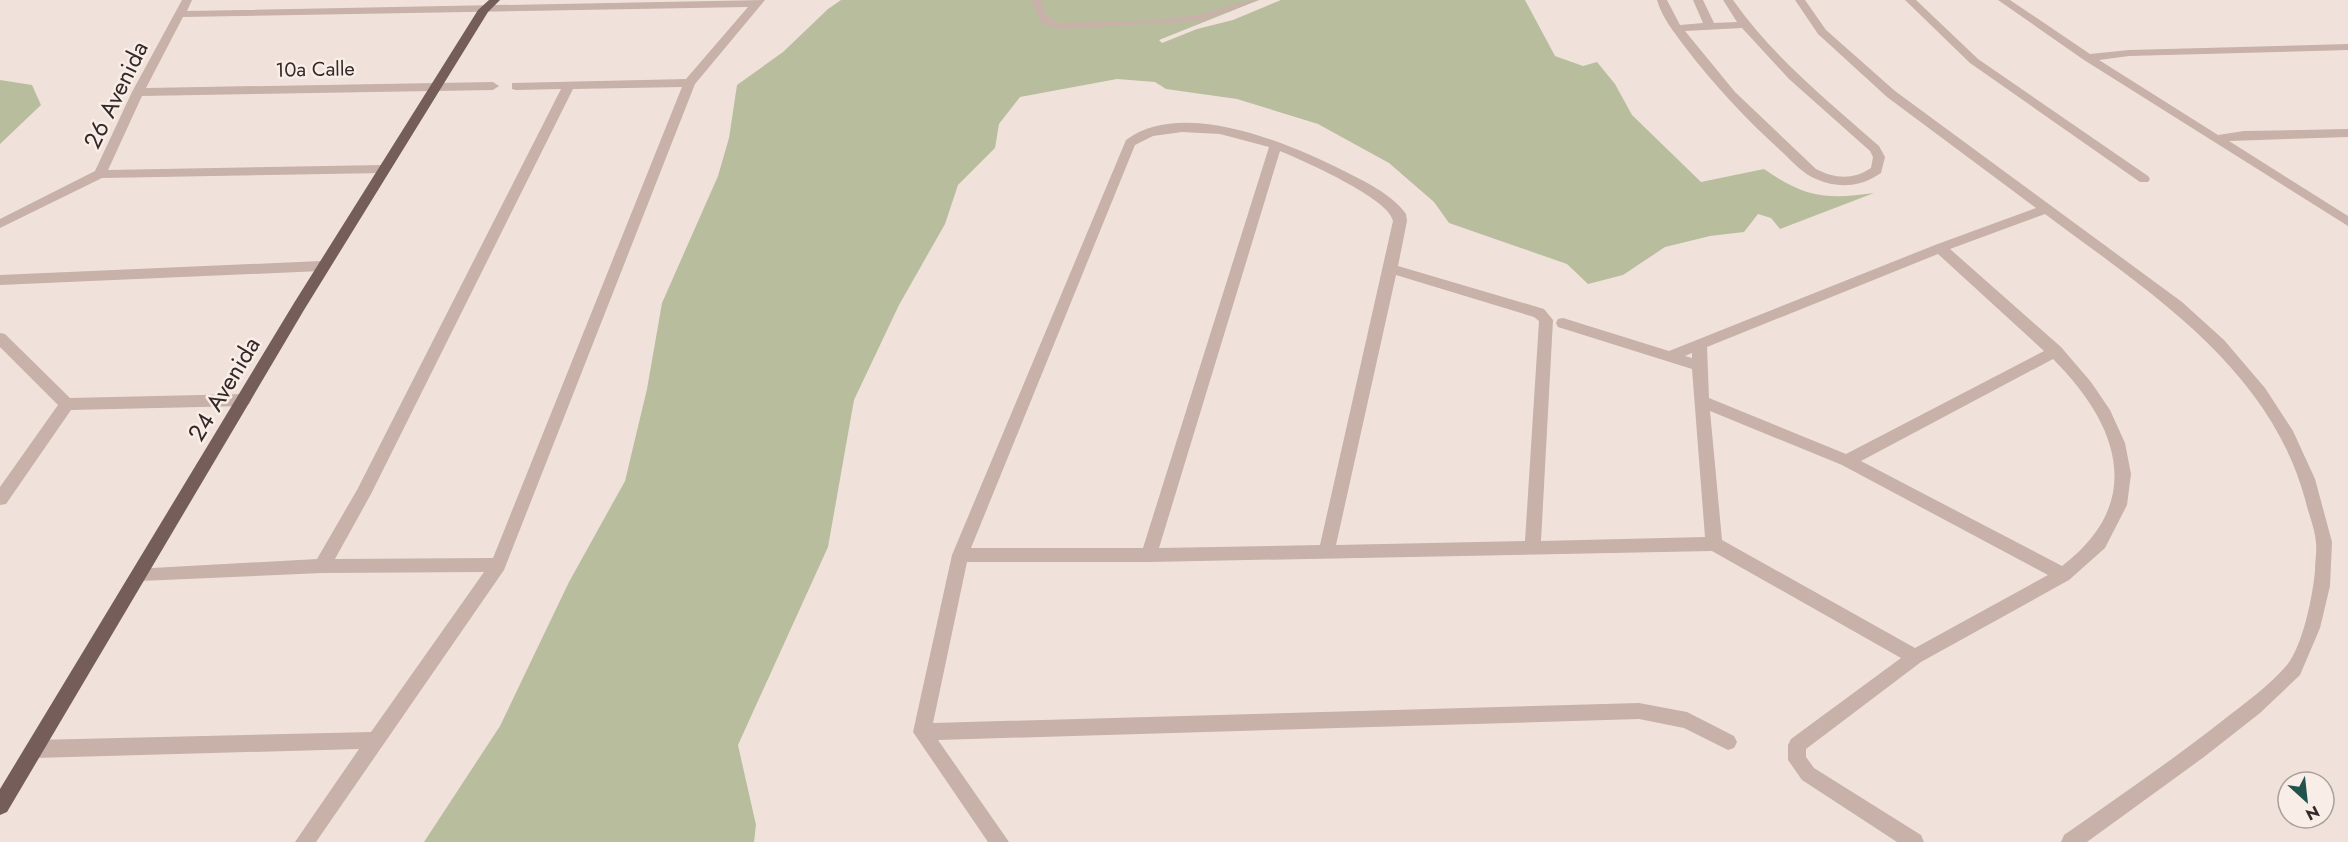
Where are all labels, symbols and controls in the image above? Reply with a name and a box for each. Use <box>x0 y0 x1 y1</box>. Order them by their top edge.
street label: 26 Avenida <box>74 35 157 155</box>
street label: 10a Calle <box>275 54 355 85</box>
street label: 24 Avenida <box>179 330 268 448</box>
north arrow <box>2276 770 2336 830</box>
text: N <box>2302 800 2323 826</box>

